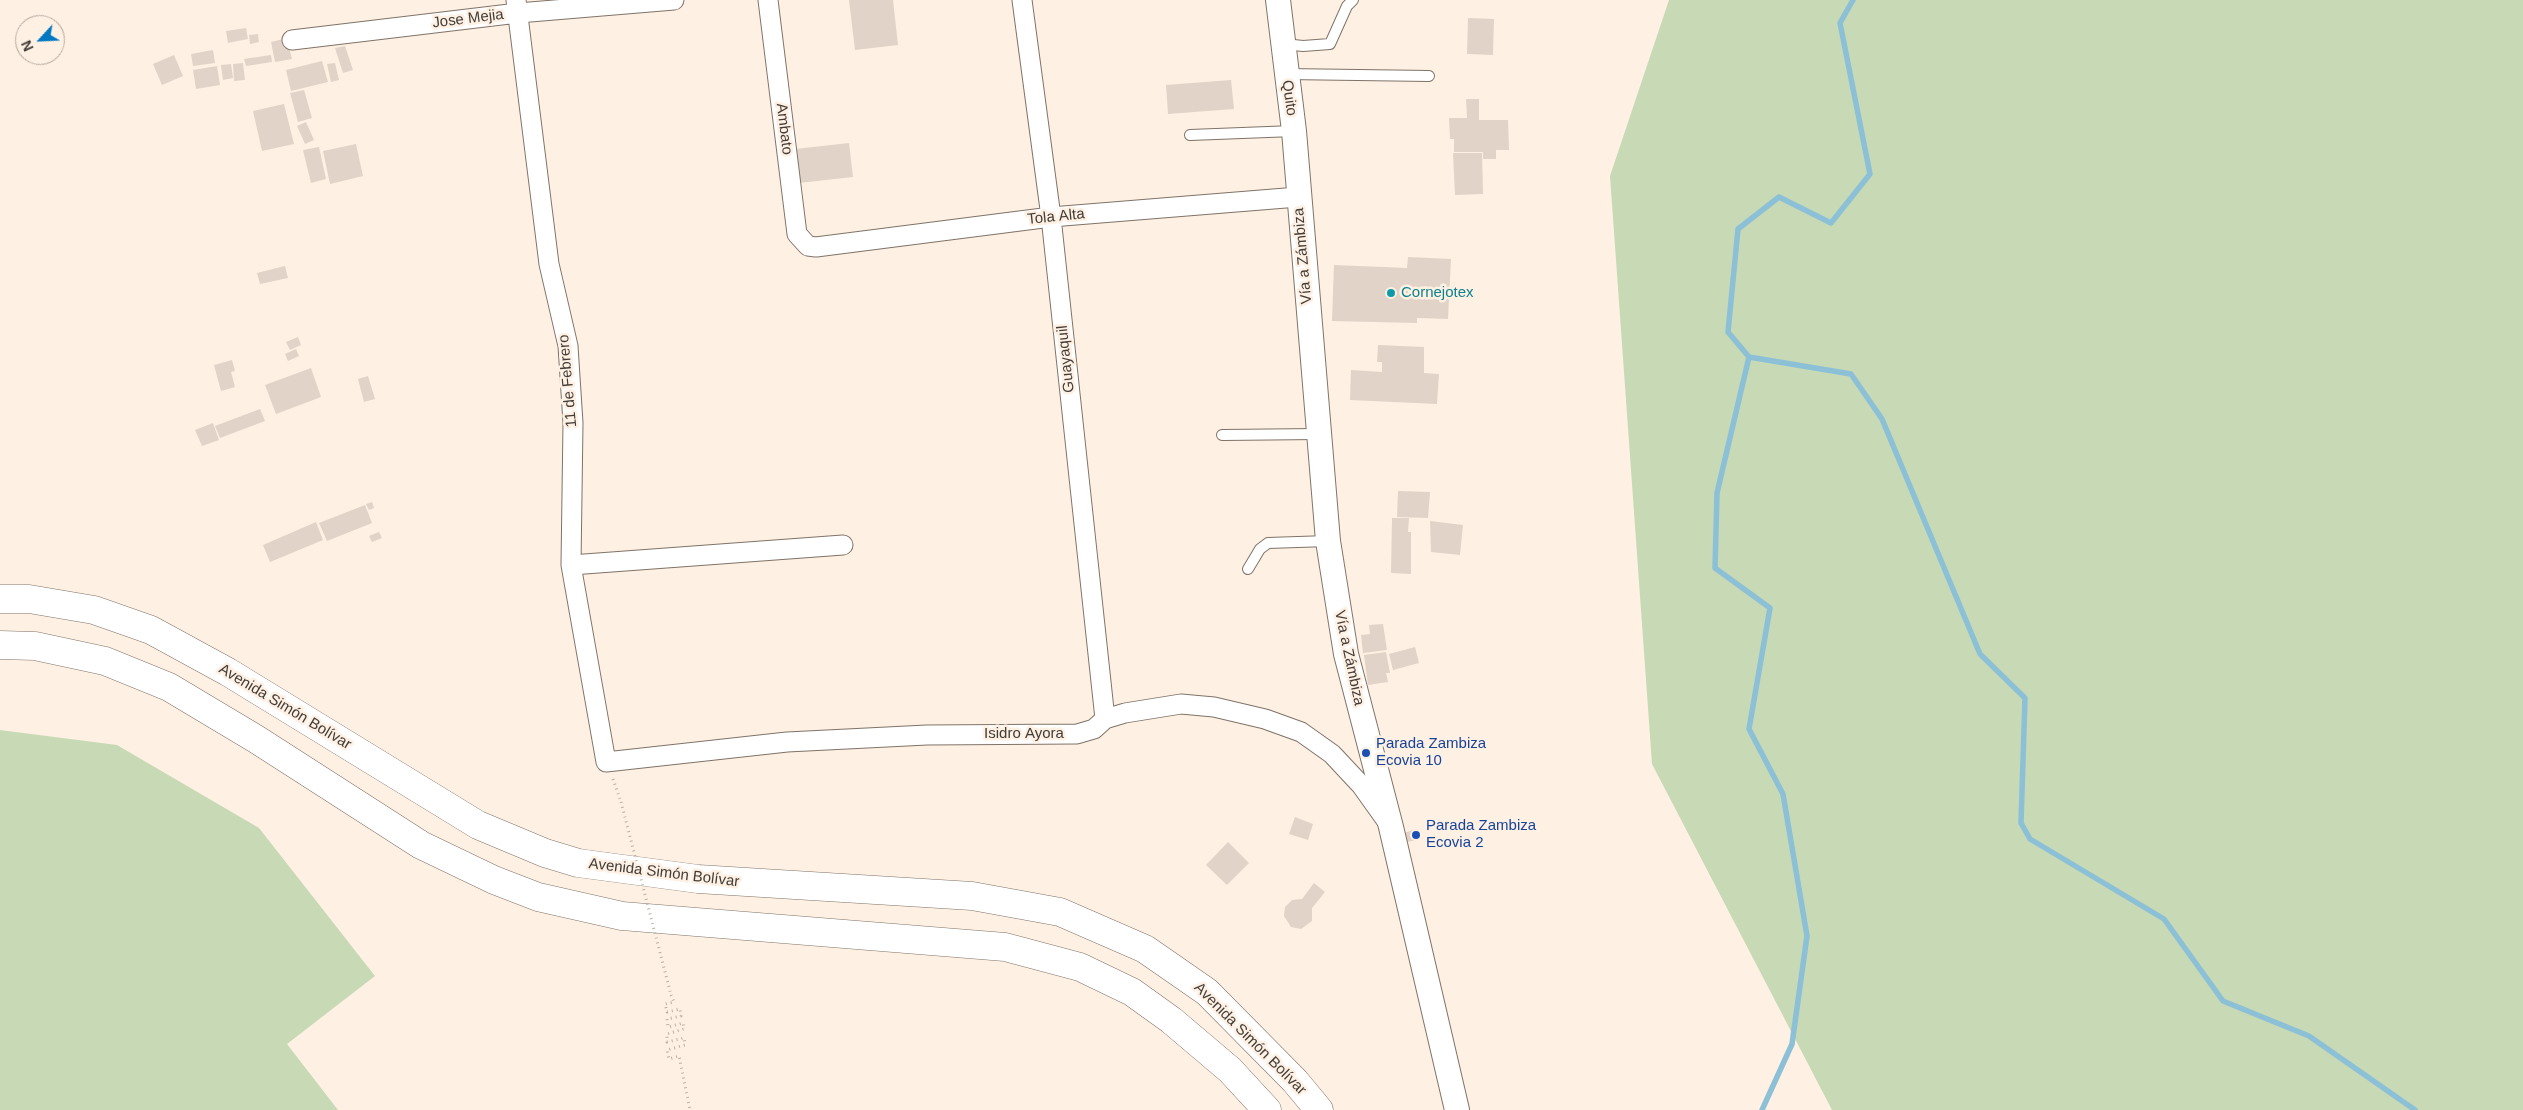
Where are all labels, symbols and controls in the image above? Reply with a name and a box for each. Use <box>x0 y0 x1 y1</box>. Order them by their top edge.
street label: Jose Mejia <box>431 6 505 32</box>
north arrow <box>15 15 65 65</box>
text: N <box>18 38 37 54</box>
street label: Quito <box>1278 79 1300 117</box>
street label: Ambato <box>772 102 796 156</box>
street label: Tola Alta <box>1026 205 1086 229</box>
street label: Vía a Zámbiza <box>1290 207 1316 305</box>
place label: Cornejotex <box>1401 284 1474 302</box>
marker: Cornejotex <box>1385 287 1397 299</box>
street label: Guayaquil <box>1054 324 1078 394</box>
street label: 11 de Febrero <box>555 334 581 428</box>
street label: Vía a Zámbiza <box>1330 609 1368 707</box>
street label: Avenida Simón Bolívar <box>215 660 355 754</box>
street label: Isidro Ayora <box>984 725 1064 743</box>
place label: Parada Zambiza Ecovia 10 <box>1376 735 1486 770</box>
marker: Parada Zambiza Ecovia 10 <box>1360 747 1372 759</box>
place label: Parada Zambiza Ecovia 2 <box>1426 817 1536 852</box>
marker: Parada Zambiza Ecovia 2 <box>1410 829 1422 841</box>
street label: Avenida Simón Bolívar <box>588 855 740 891</box>
street label: Avenida Simón Bolívar <box>1190 979 1310 1099</box>

